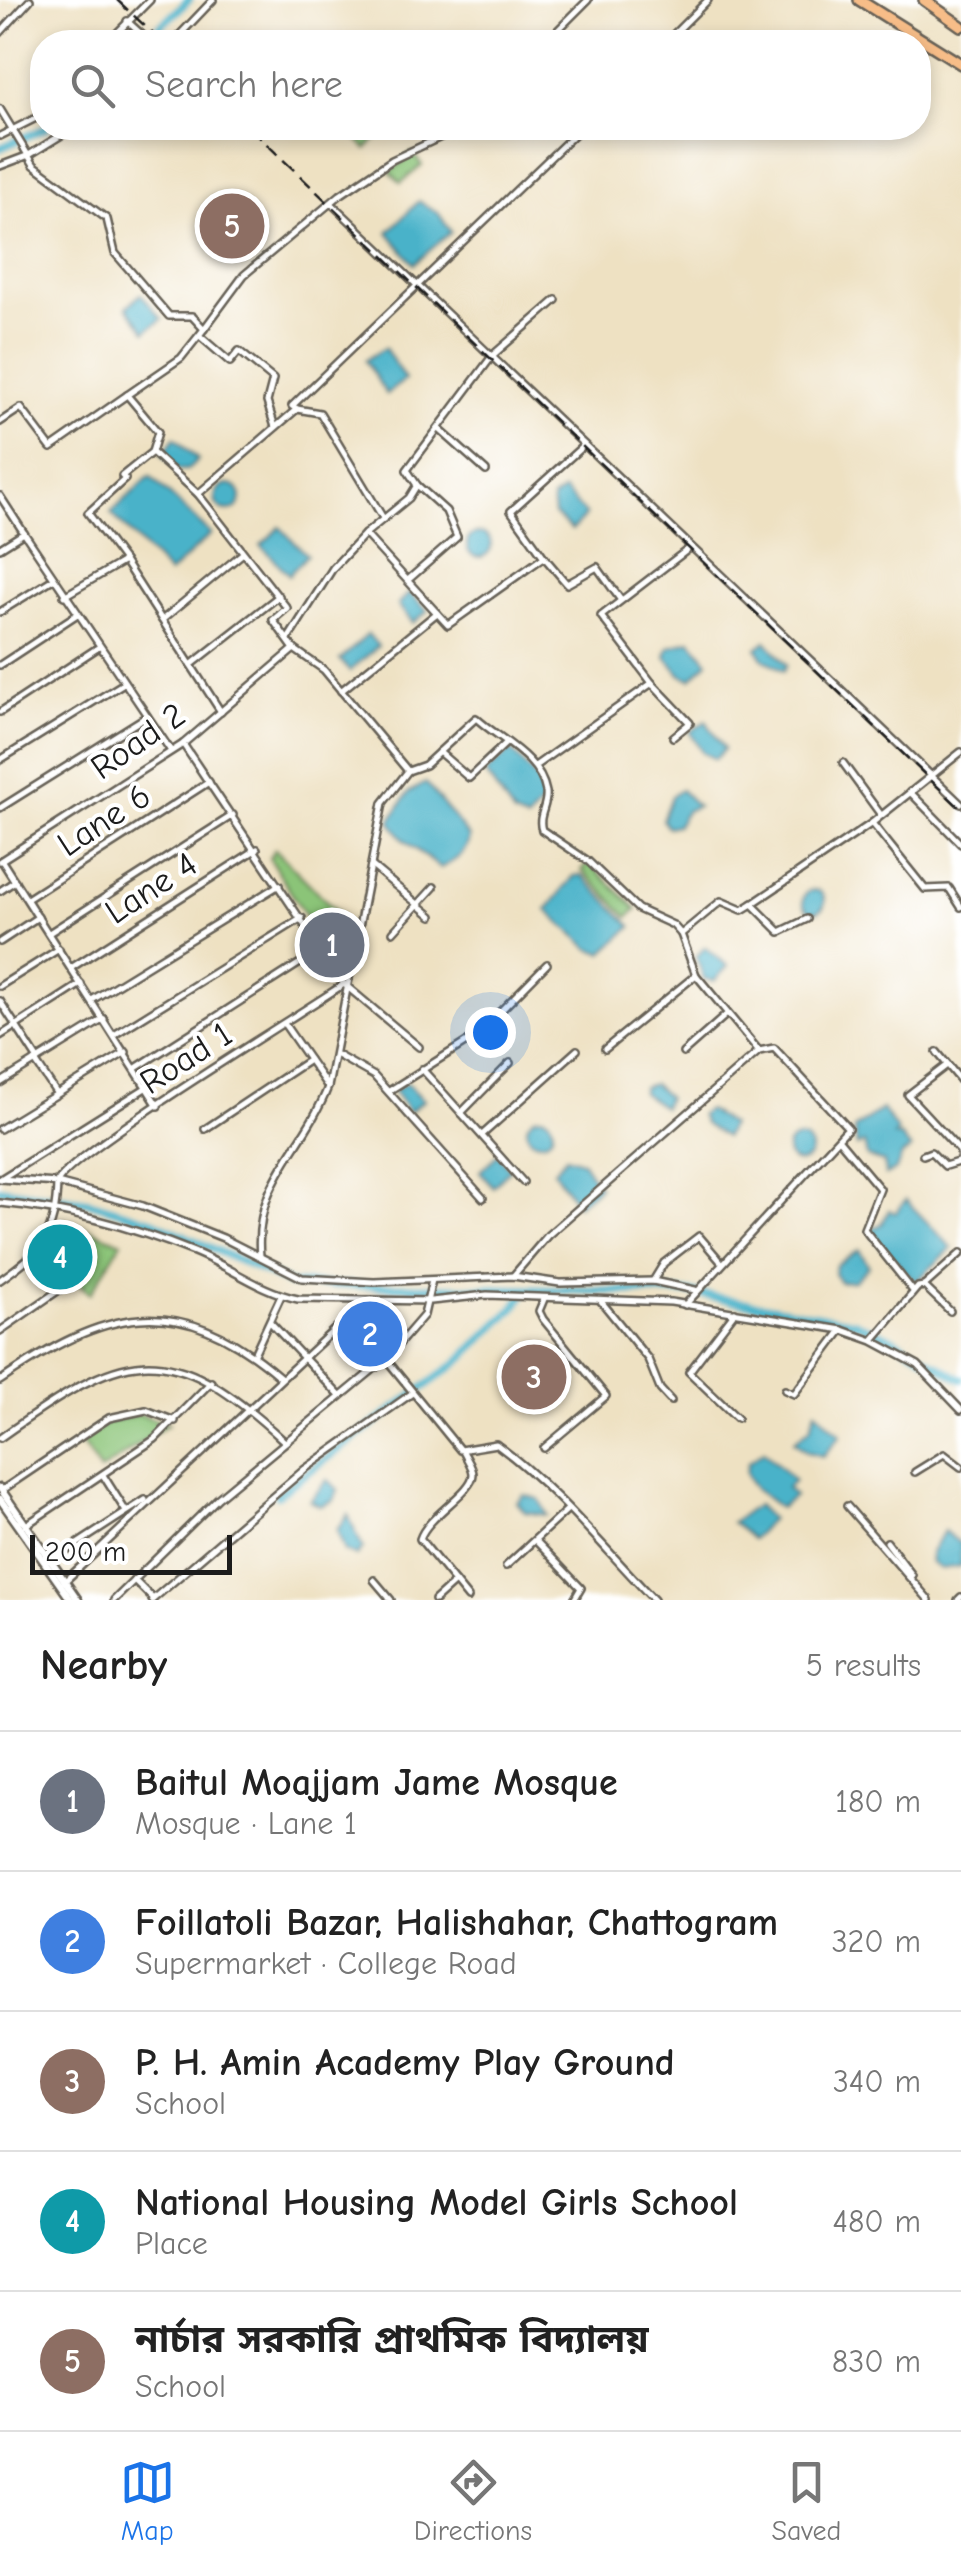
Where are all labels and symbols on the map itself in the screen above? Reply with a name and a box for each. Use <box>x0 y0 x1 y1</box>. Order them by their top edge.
pin: 5 <box>200 188 264 264</box>
street label: Road 2 <box>83 694 193 788</box>
street label: Lane 6 <box>50 775 158 865</box>
street label: Lane 4 <box>98 843 204 933</box>
pin: 1 <box>300 908 364 982</box>
your location <box>465 1007 516 1058</box>
street label: Road 1 <box>132 1013 240 1103</box>
pin: 4 <box>28 1220 92 1294</box>
pin: 2 <box>338 1296 402 1372</box>
pin: 3 <box>502 1340 566 1414</box>
scale bar <box>30 1530 232 1574</box>

